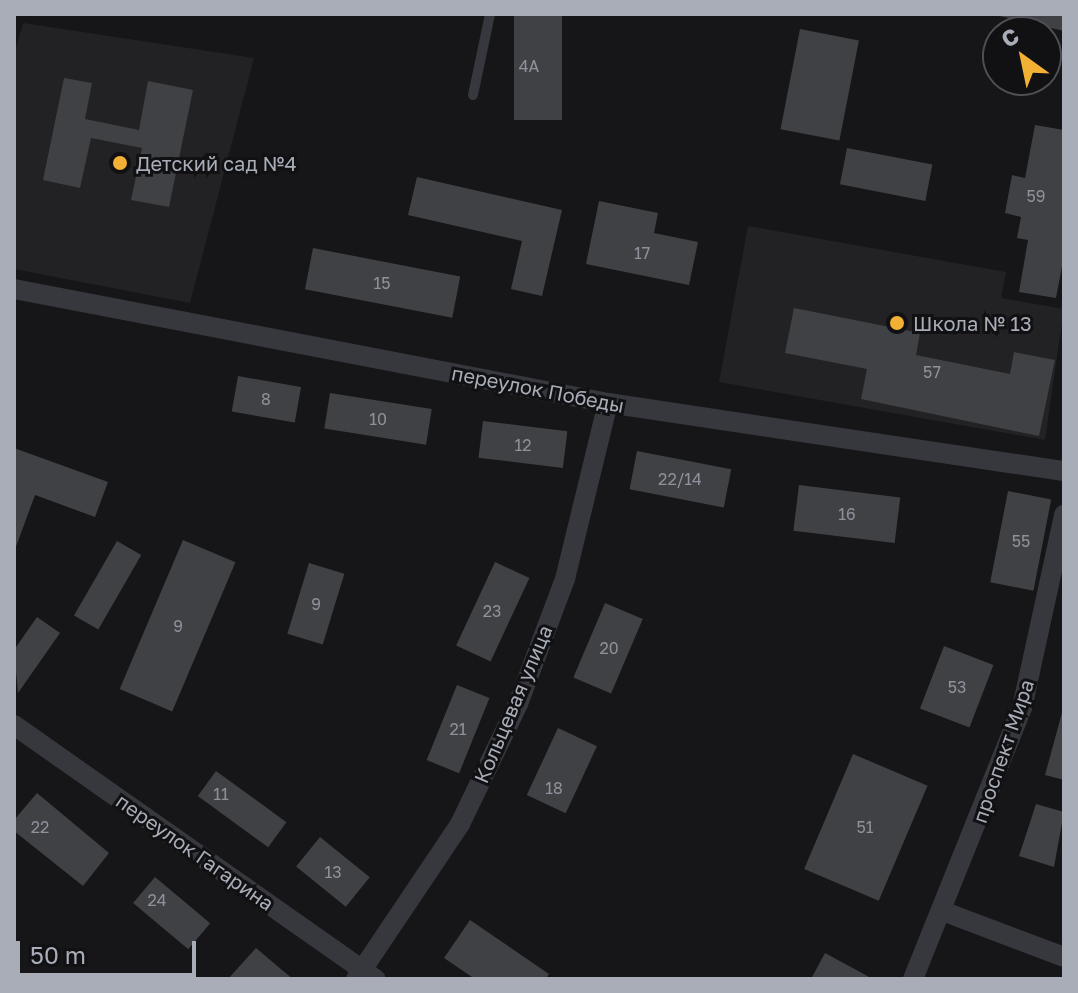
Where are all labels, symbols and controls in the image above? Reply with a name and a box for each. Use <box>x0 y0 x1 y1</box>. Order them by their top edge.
north arrow <box>982 16 1062 96</box>
text: С <box>996 22 1024 53</box>
house number: 4А <box>519 56 539 76</box>
place label: Детский сад №4 <box>136 151 297 175</box>
marker: Детский сад №4 <box>111 154 129 172</box>
house number: 59 <box>1027 186 1045 206</box>
house number: 17 <box>634 243 650 263</box>
house number: 15 <box>373 273 391 293</box>
place label: Школа № 13 <box>913 311 1032 335</box>
marker: Школа № 13 <box>888 314 906 332</box>
street label: переулок Победы <box>450 361 626 417</box>
house number: 57 <box>923 362 941 382</box>
house number: 8 <box>261 389 271 409</box>
house number: 10 <box>369 409 387 429</box>
house number: 12 <box>514 435 532 455</box>
house number: 22/14 <box>658 469 702 489</box>
house number: 16 <box>838 504 856 524</box>
house number: 55 <box>1012 531 1030 551</box>
house number: 9 <box>311 594 321 614</box>
house number: 23 <box>483 601 501 621</box>
house number: 9 <box>173 616 183 636</box>
street label: Кольцевая улица <box>469 621 557 787</box>
house number: 20 <box>599 638 619 658</box>
street label: проспект Мира <box>967 676 1039 826</box>
house number: 53 <box>948 677 966 697</box>
house number: 21 <box>449 719 467 739</box>
house number: 18 <box>545 778 563 798</box>
house number: 11 <box>213 784 229 804</box>
street label: переулок Гагарина <box>112 789 278 915</box>
house number: 22 <box>31 817 49 837</box>
house number: 51 <box>856 817 874 837</box>
house number: 13 <box>324 862 342 882</box>
house number: 24 <box>147 890 167 910</box>
scale bar <box>20 925 200 975</box>
text: 50 m <box>30 940 86 969</box>

